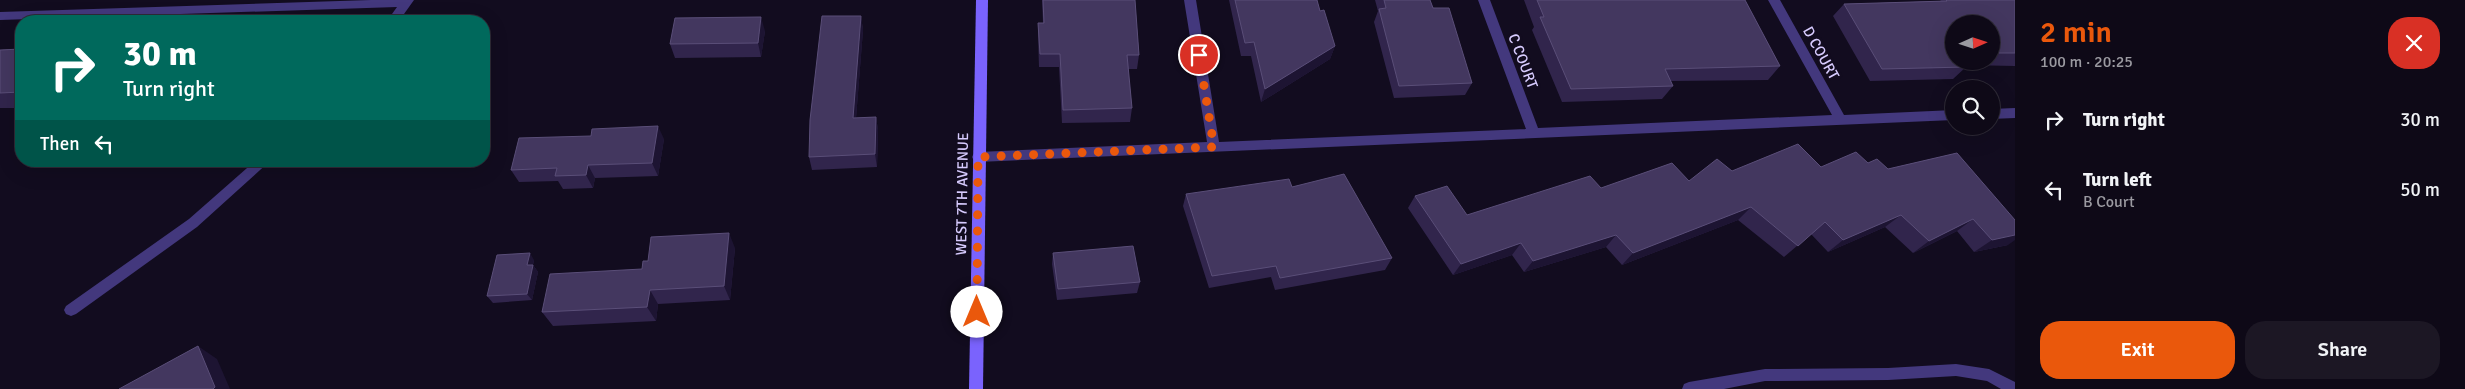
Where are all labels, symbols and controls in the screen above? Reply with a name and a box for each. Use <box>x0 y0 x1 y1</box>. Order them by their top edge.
text: 2 min <box>2040 14 2112 51</box>
north arrow <box>1945 15 2000 70</box>
map controls <box>1945 15 2000 135</box>
button: close <box>2388 17 2440 69</box>
street label: D COURT <box>1799 23 1843 83</box>
street label: C COURT <box>1504 31 1542 92</box>
text: 30 m <box>123 32 197 75</box>
pin <box>1178 34 1220 76</box>
icon: right <box>40 35 105 100</box>
icon: arrive <box>1185 41 1213 69</box>
text: 100 m · 20:25 <box>2040 52 2133 72</box>
text: Turn right <box>123 75 215 102</box>
button: search <box>1945 80 2000 135</box>
icon: right <box>2040 106 2068 134</box>
text: Turn right <box>2083 108 2165 132</box>
text: 30 m <box>2400 108 2440 132</box>
icon: left <box>90 130 118 158</box>
text: Then <box>40 132 80 156</box>
street label: WEST 7TH AVENUE <box>952 132 972 256</box>
text: Turn left <box>2083 168 2152 192</box>
icon: left <box>2040 176 2068 204</box>
text: 50 m <box>2400 178 2440 202</box>
text: B Court <box>2083 192 2135 212</box>
position arrow <box>950 285 1002 337</box>
button: Exit <box>2040 321 2235 379</box>
button: Share <box>2245 321 2440 379</box>

